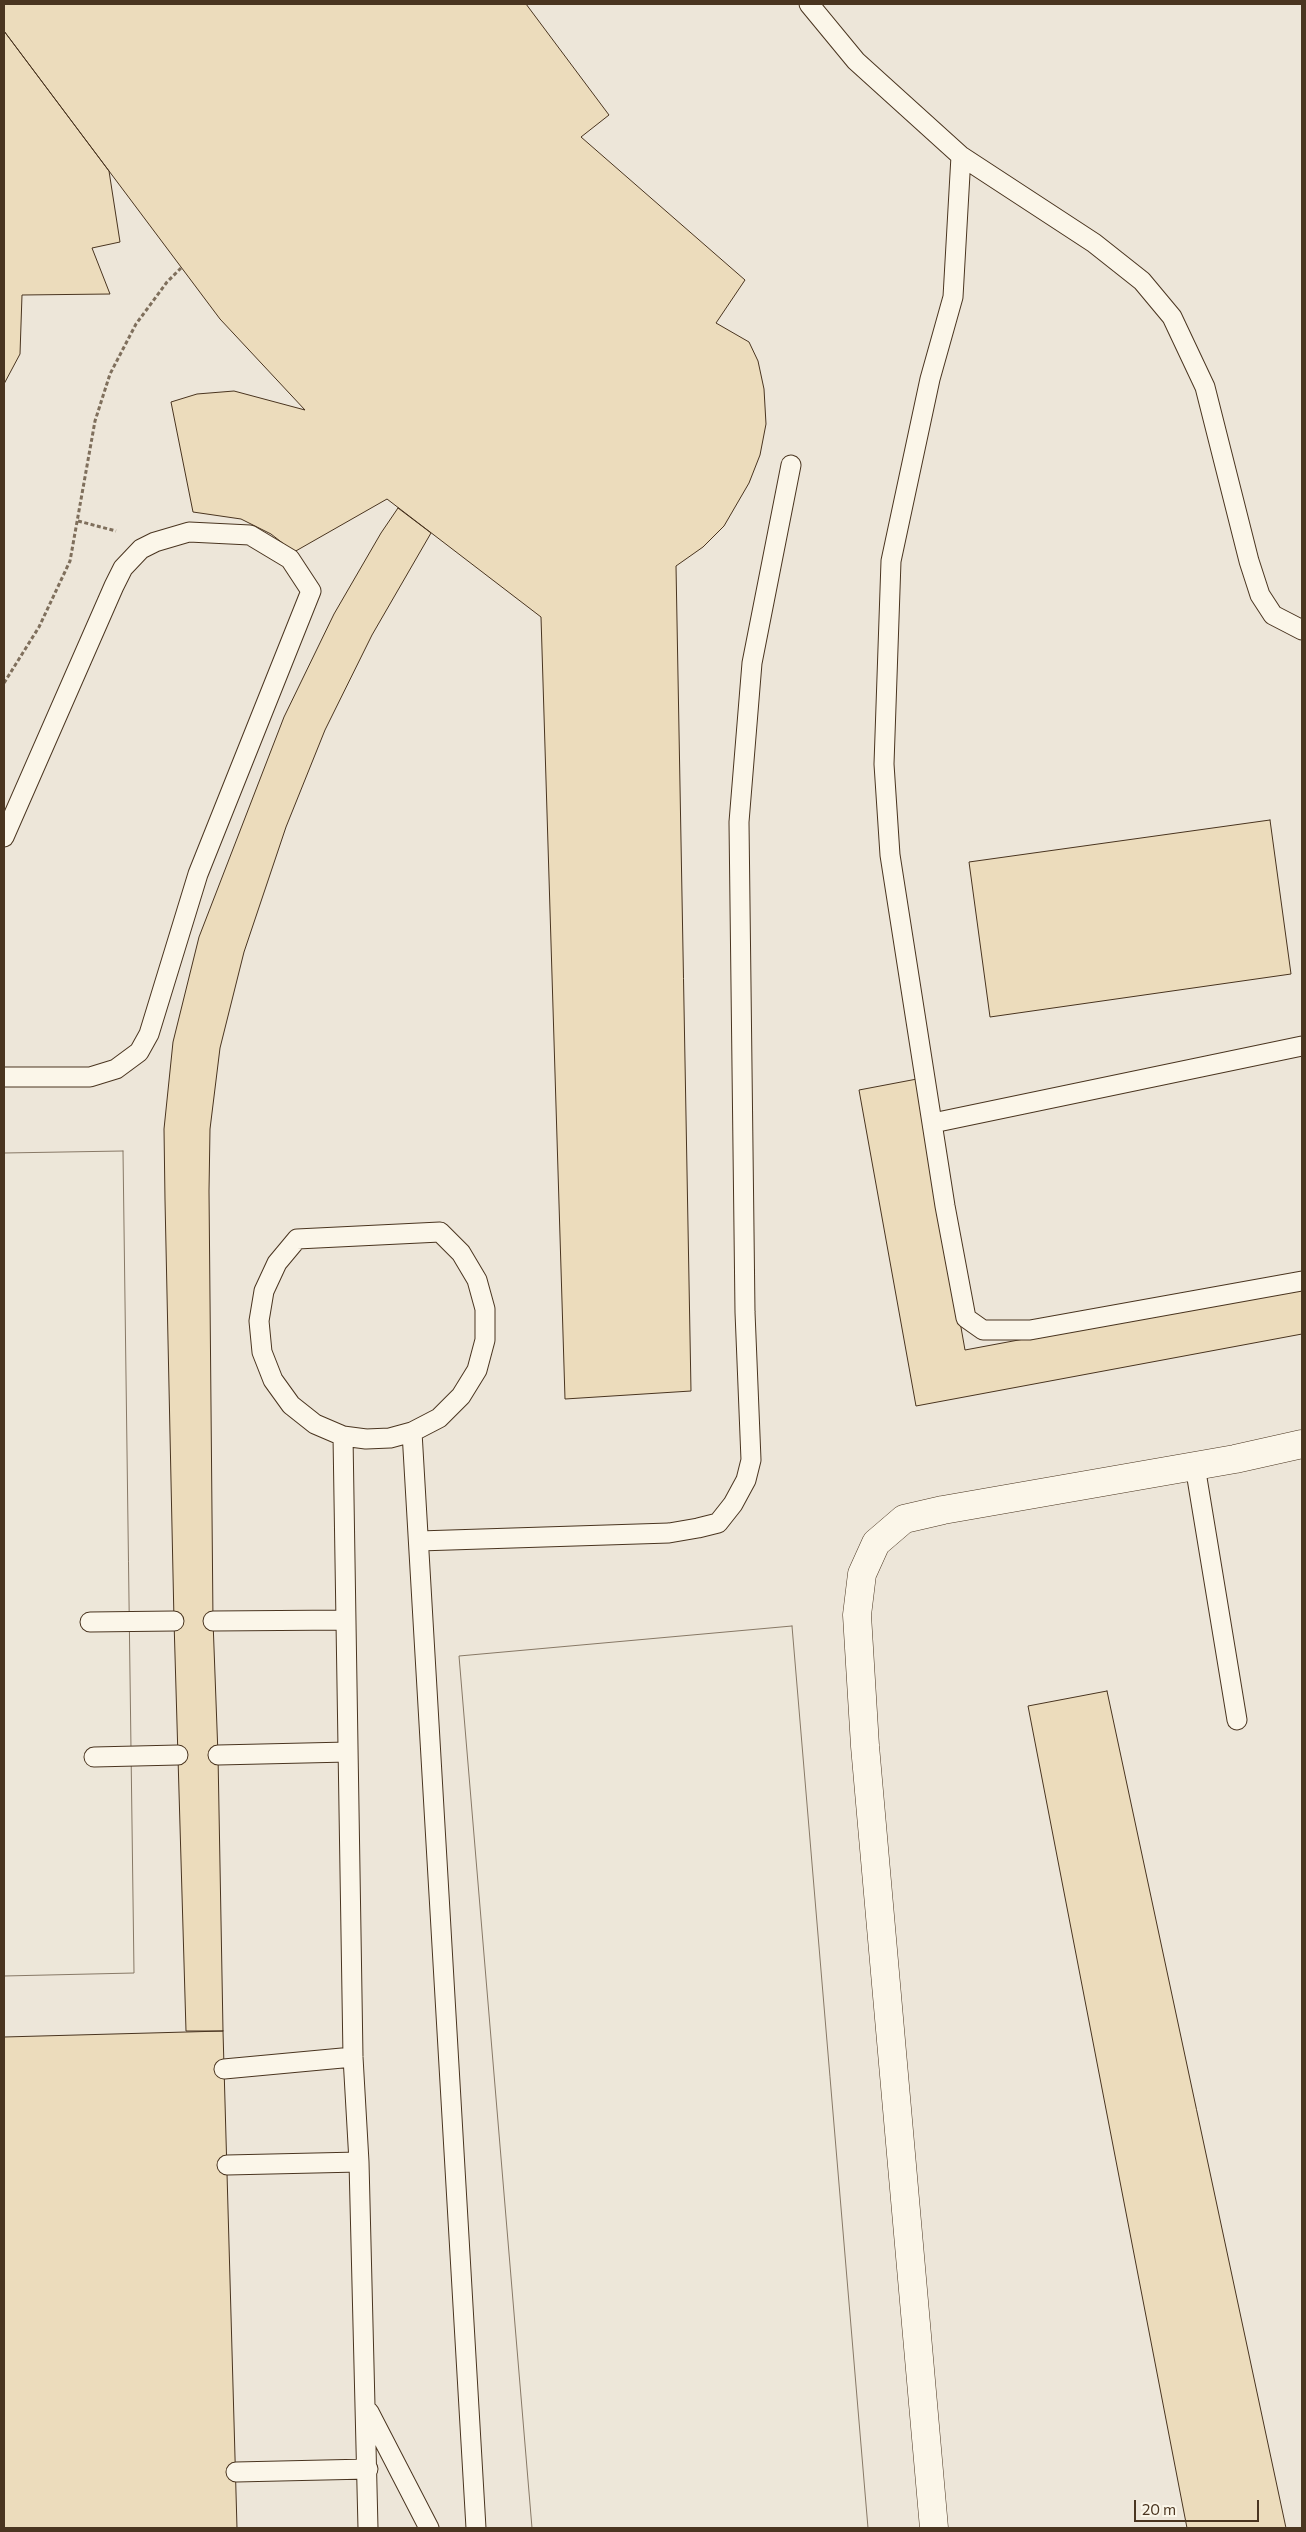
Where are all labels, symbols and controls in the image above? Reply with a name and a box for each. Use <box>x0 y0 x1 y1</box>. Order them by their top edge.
scale bar <box>1136 2490 1261 2522</box>
text: 20 m <box>1142 2500 1176 2518</box>

